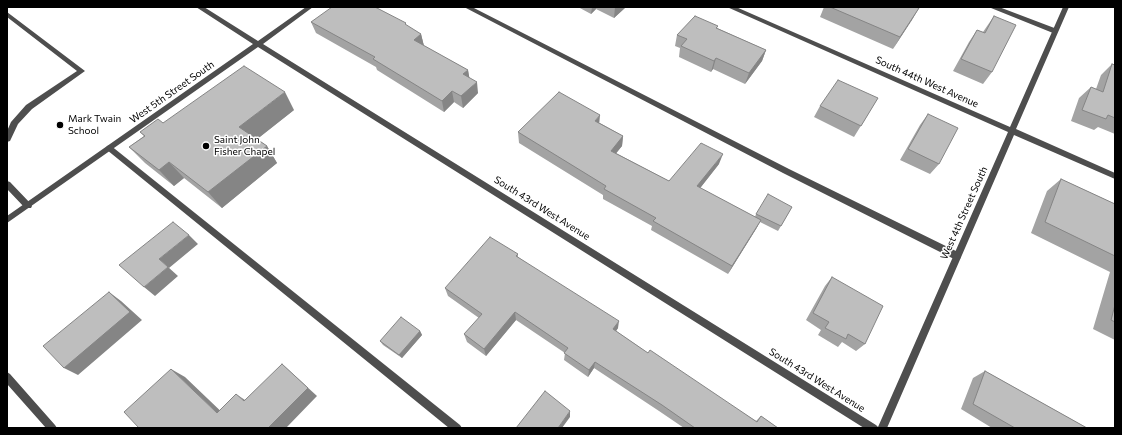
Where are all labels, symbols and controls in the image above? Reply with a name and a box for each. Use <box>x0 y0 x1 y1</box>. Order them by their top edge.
street label: South 44th West Avenue <box>874 54 980 110</box>
street label: West 5th Street South <box>128 58 216 126</box>
place label: Mark Twain School <box>68 113 121 136</box>
marker: Mark Twain School <box>55 120 65 130</box>
place label: Saint John Fisher Chapel <box>214 134 275 158</box>
marker: Saint John Fisher Chapel <box>201 141 211 151</box>
street label: West 4th Street South <box>938 165 990 261</box>
street label: South 43rd West Avenue <box>492 173 592 243</box>
street label: South 43rd West Avenue <box>767 345 867 415</box>

